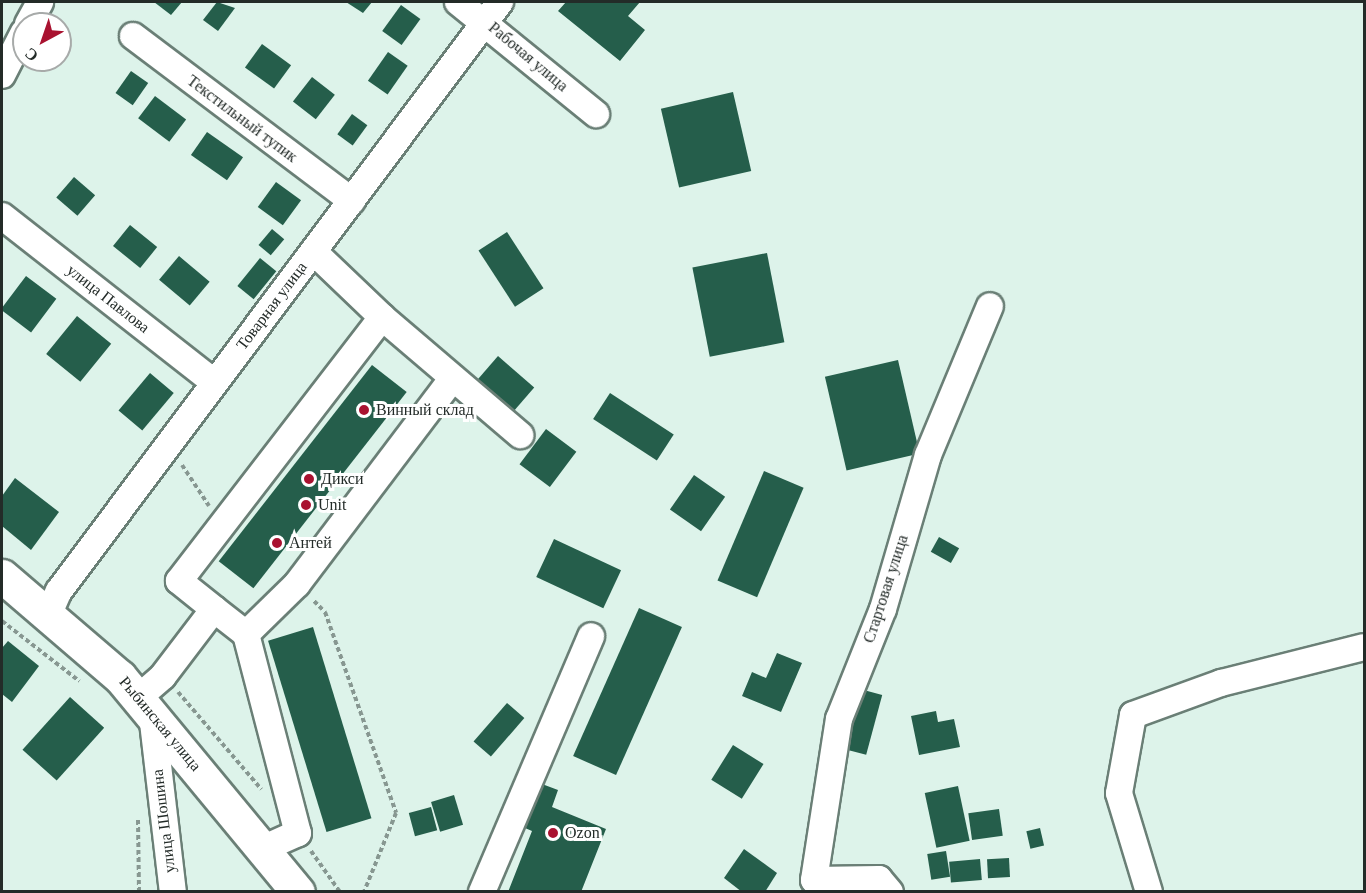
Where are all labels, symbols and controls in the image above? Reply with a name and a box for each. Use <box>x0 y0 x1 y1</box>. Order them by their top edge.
north arrow <box>12 12 72 72</box>
street label: Рабочая улица <box>484 18 572 96</box>
text: С <box>22 44 41 65</box>
street label: Текстильный тупик <box>183 71 301 167</box>
street label: Товарная улица <box>233 258 311 354</box>
street label: улица Павлова <box>63 261 153 337</box>
place label: Винный склад <box>376 400 474 420</box>
marker: Винный склад <box>357 403 371 417</box>
place label: Дикси <box>321 469 364 489</box>
marker: Дикси <box>302 472 316 486</box>
place label: Unit <box>318 495 346 515</box>
marker: Unit <box>299 498 313 512</box>
street label: Стартовая улица <box>859 532 913 646</box>
place label: Антей <box>289 533 332 553</box>
marker: Антей <box>270 536 284 550</box>
street label: Рыбинская улица <box>115 673 205 775</box>
street label: улица Шошина <box>148 768 180 874</box>
place label: Ozon <box>565 823 600 843</box>
marker: Ozon <box>546 826 560 840</box>

